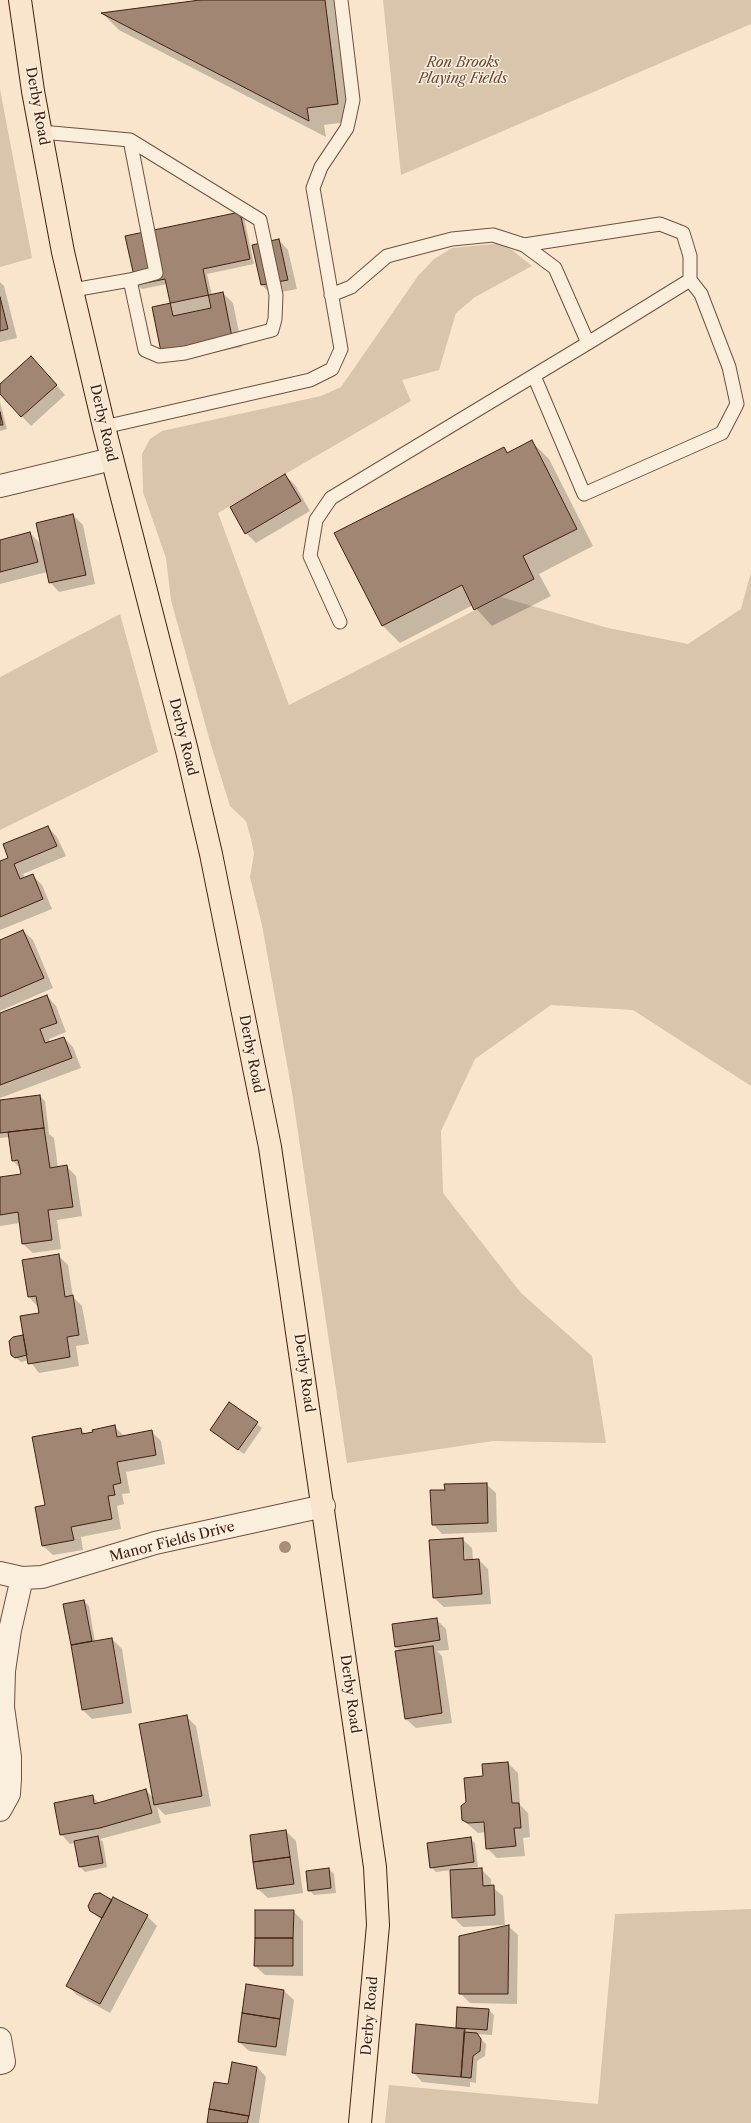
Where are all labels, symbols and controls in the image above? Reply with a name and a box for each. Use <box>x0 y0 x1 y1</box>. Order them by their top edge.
park label: Ron Brooks Playing Fields <box>418 55 508 88</box>
street label: Derby Road <box>22 65 52 147</box>
street label: Derby Road <box>86 382 120 464</box>
street label: Derby Road <box>165 696 201 778</box>
street label: Derby Road <box>235 1013 267 1095</box>
street label: Derby Road <box>290 1333 318 1413</box>
street label: Manor Fields Drive <box>108 1518 236 1566</box>
street label: Derby Road <box>336 1654 364 1734</box>
street label: Derby Road <box>358 1976 382 2056</box>

